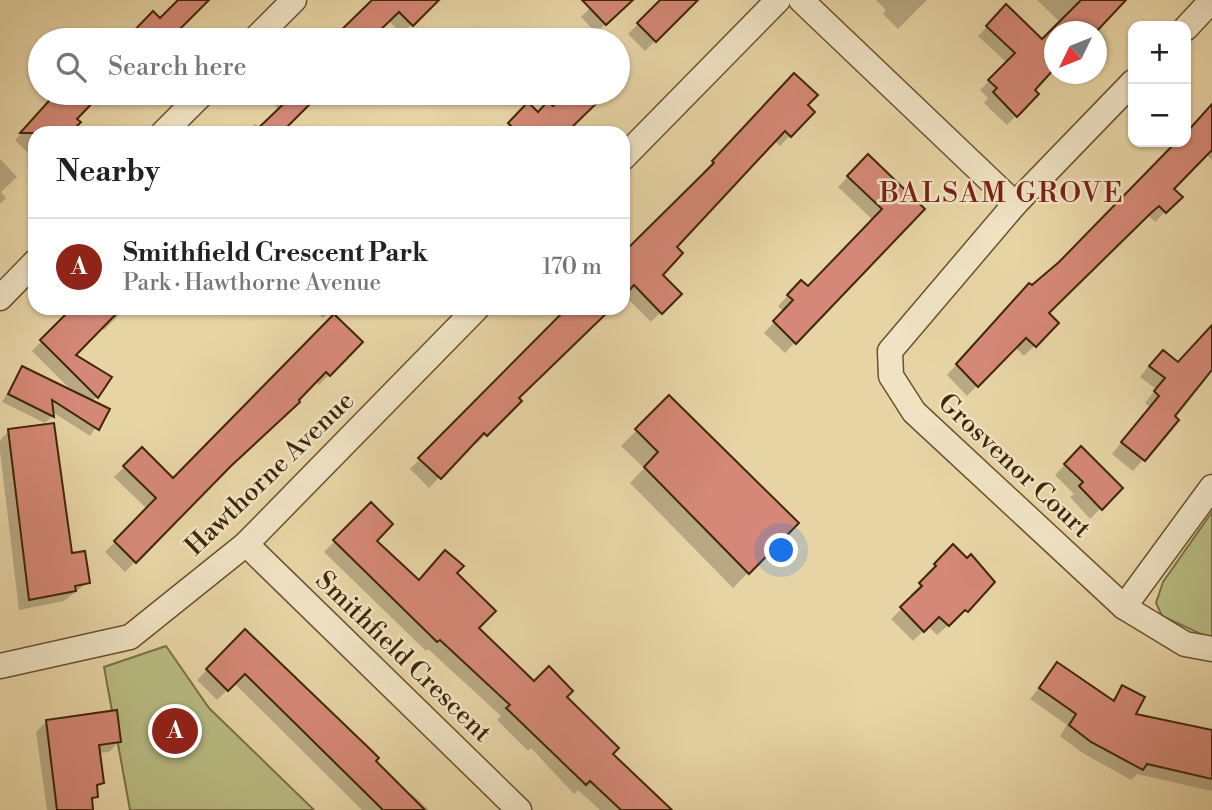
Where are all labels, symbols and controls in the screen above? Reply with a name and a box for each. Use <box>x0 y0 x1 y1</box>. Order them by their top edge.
north arrow <box>1044 21 1107 84</box>
map controls <box>1128 21 1191 147</box>
button: + <box>1128 21 1191 84</box>
search box <box>28 28 630 105</box>
icon: search <box>52 48 90 86</box>
text: Search here <box>108 51 247 83</box>
button: − <box>1128 84 1191 147</box>
text: Nearby <box>56 153 160 191</box>
district label: BALSAM GROVE <box>878 176 1125 211</box>
text: Smithfield Crescent Park <box>123 237 428 269</box>
text: A <box>71 253 87 281</box>
text: 170 m <box>542 253 602 281</box>
text: Park · Hawthorne Avenue <box>123 269 381 297</box>
street label: Hawthorne Avenue <box>178 385 361 563</box>
street label: Grosvenor Court <box>931 387 1097 545</box>
your location <box>764 533 798 567</box>
street label: Smithfield Crescent <box>309 565 498 749</box>
pin: A <box>152 705 198 757</box>

